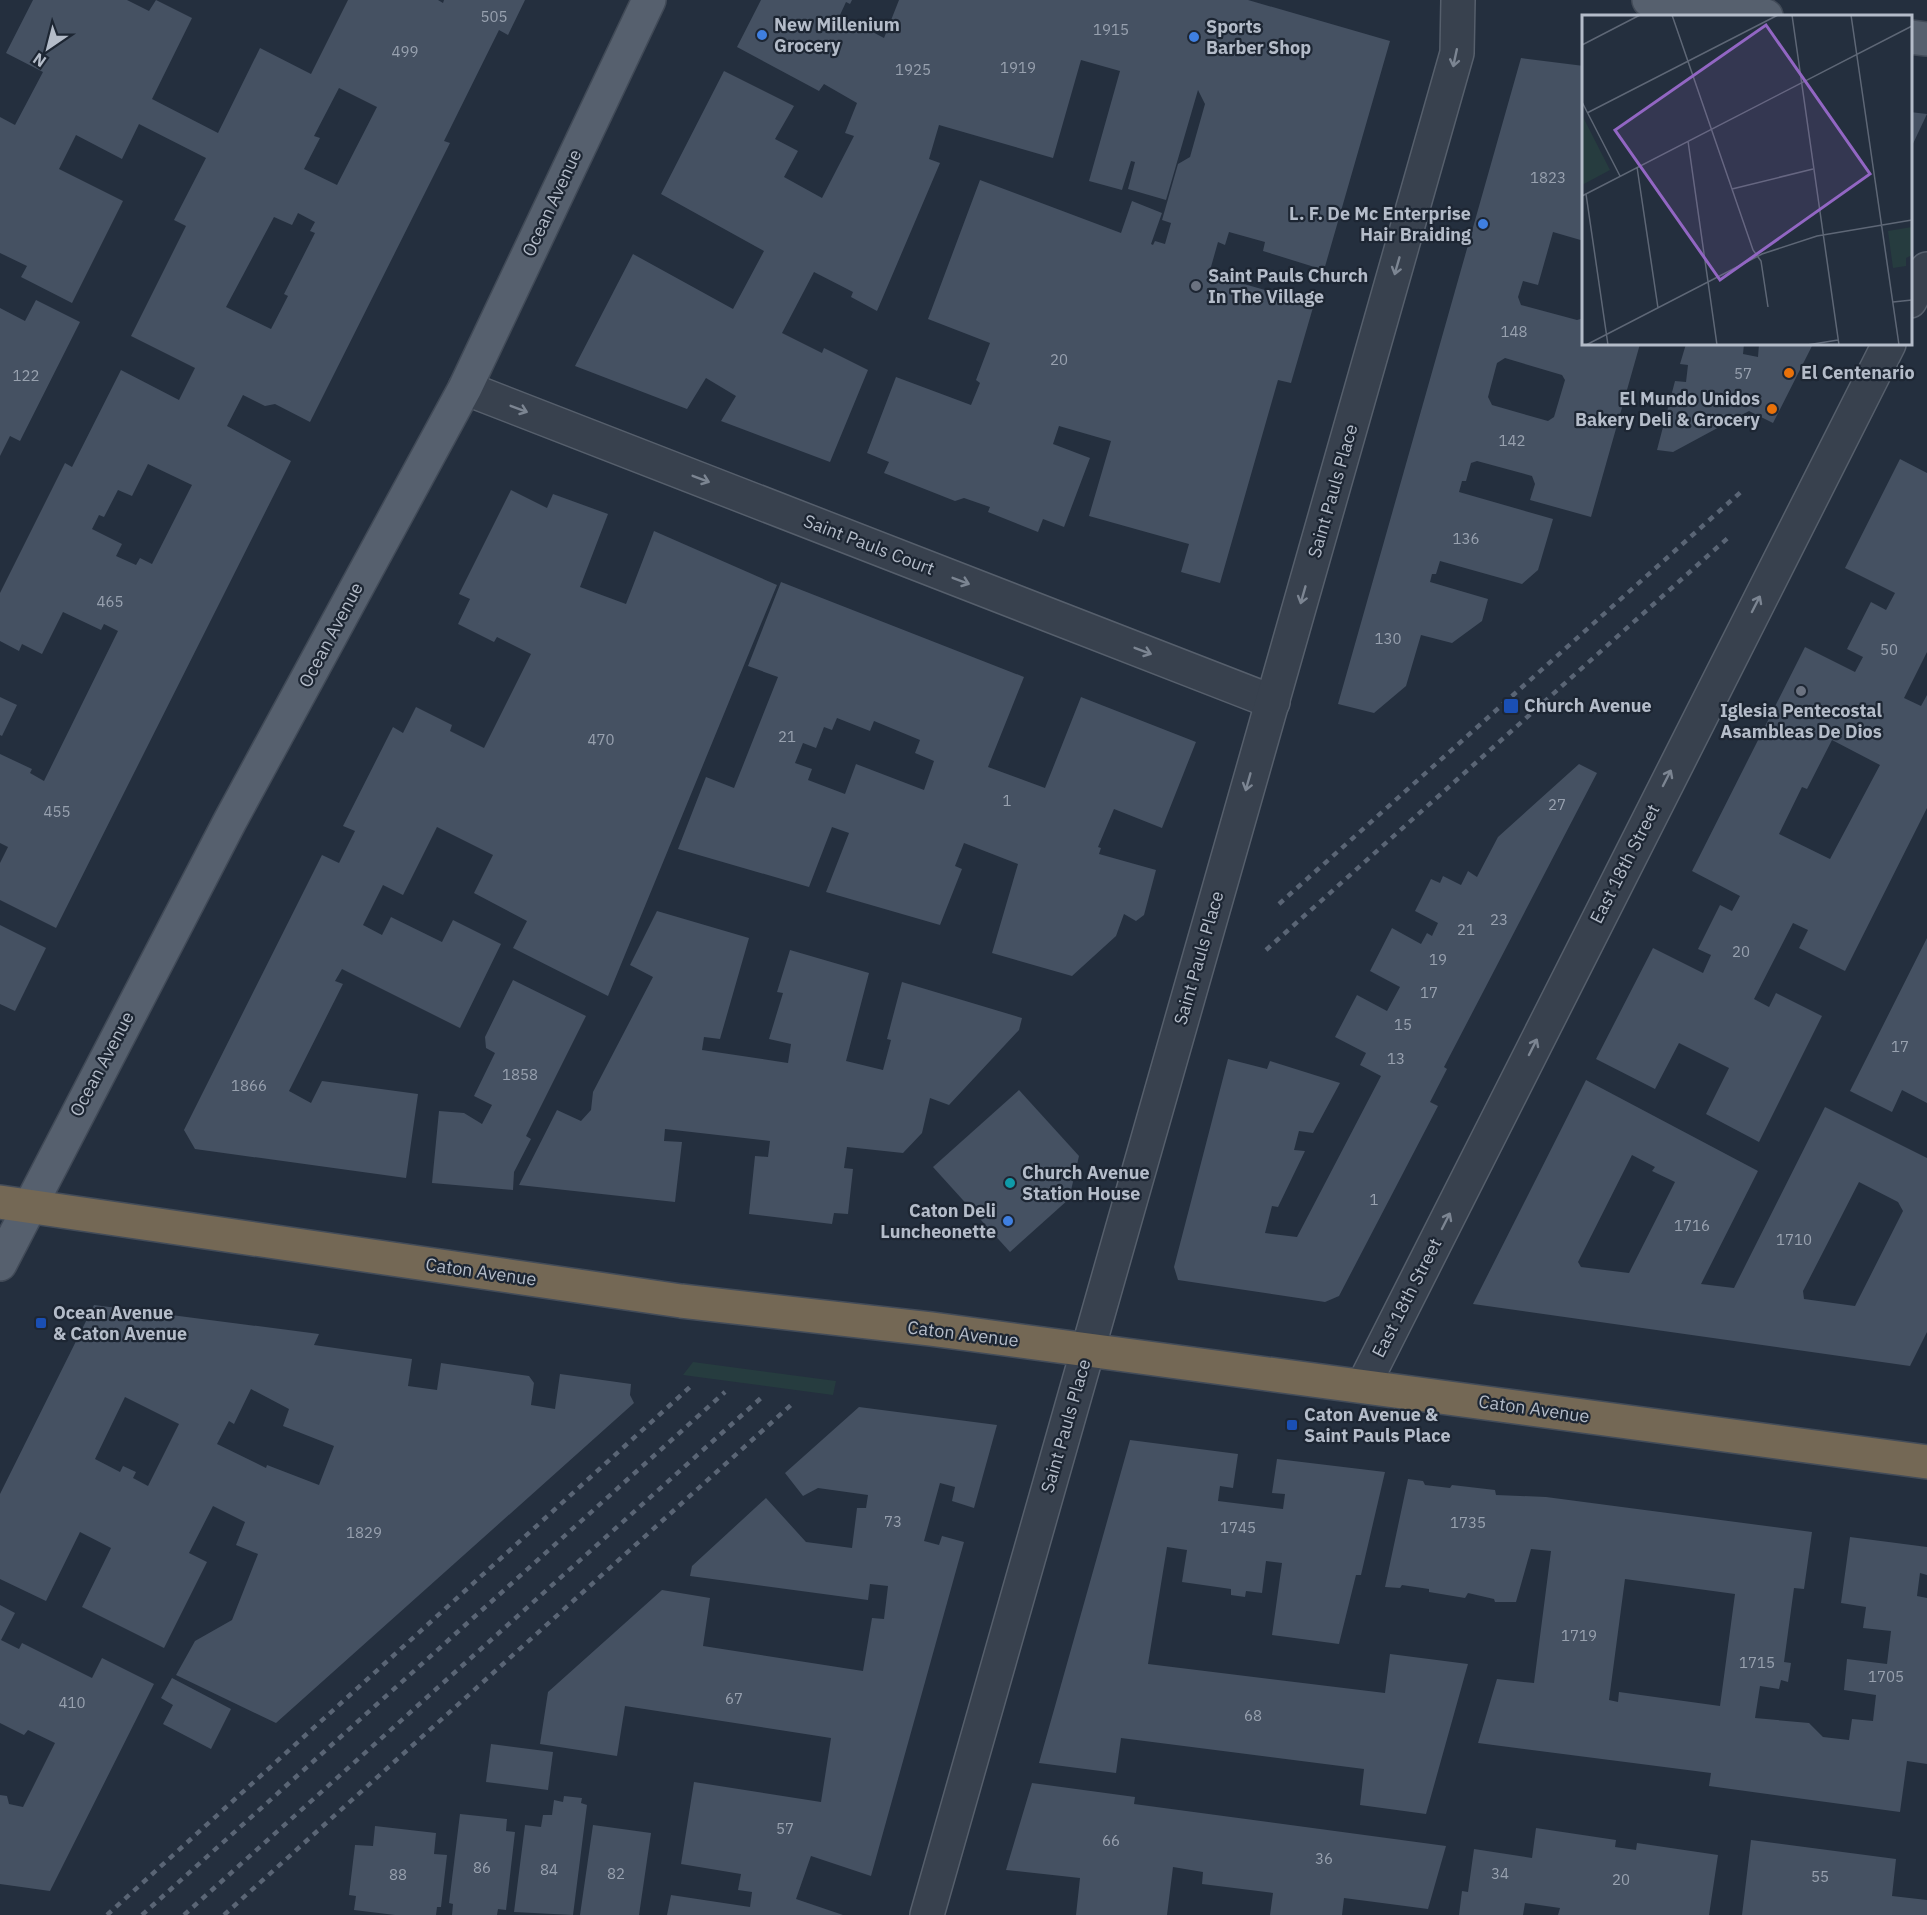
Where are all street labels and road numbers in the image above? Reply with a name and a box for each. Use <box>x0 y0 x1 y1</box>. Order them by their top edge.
street label: Ocean Avenue <box>517 145 586 260</box>
street label: Saint Pauls Place <box>1302 421 1363 560</box>
street label: Saint Pauls Court <box>800 509 938 580</box>
street label: Ocean Avenue <box>293 578 368 691</box>
street label: East 18th Street <box>1585 800 1665 927</box>
street label: Saint Pauls Place <box>1168 888 1229 1027</box>
street label: Ocean Avenue <box>64 1007 139 1120</box>
street label: East 18th Street <box>1367 1234 1447 1361</box>
street label: Caton Avenue <box>424 1252 538 1291</box>
street label: Caton Avenue <box>906 1315 1020 1352</box>
street label: Saint Pauls Place <box>1035 1356 1096 1495</box>
street label: Caton Avenue <box>1477 1389 1591 1428</box>

